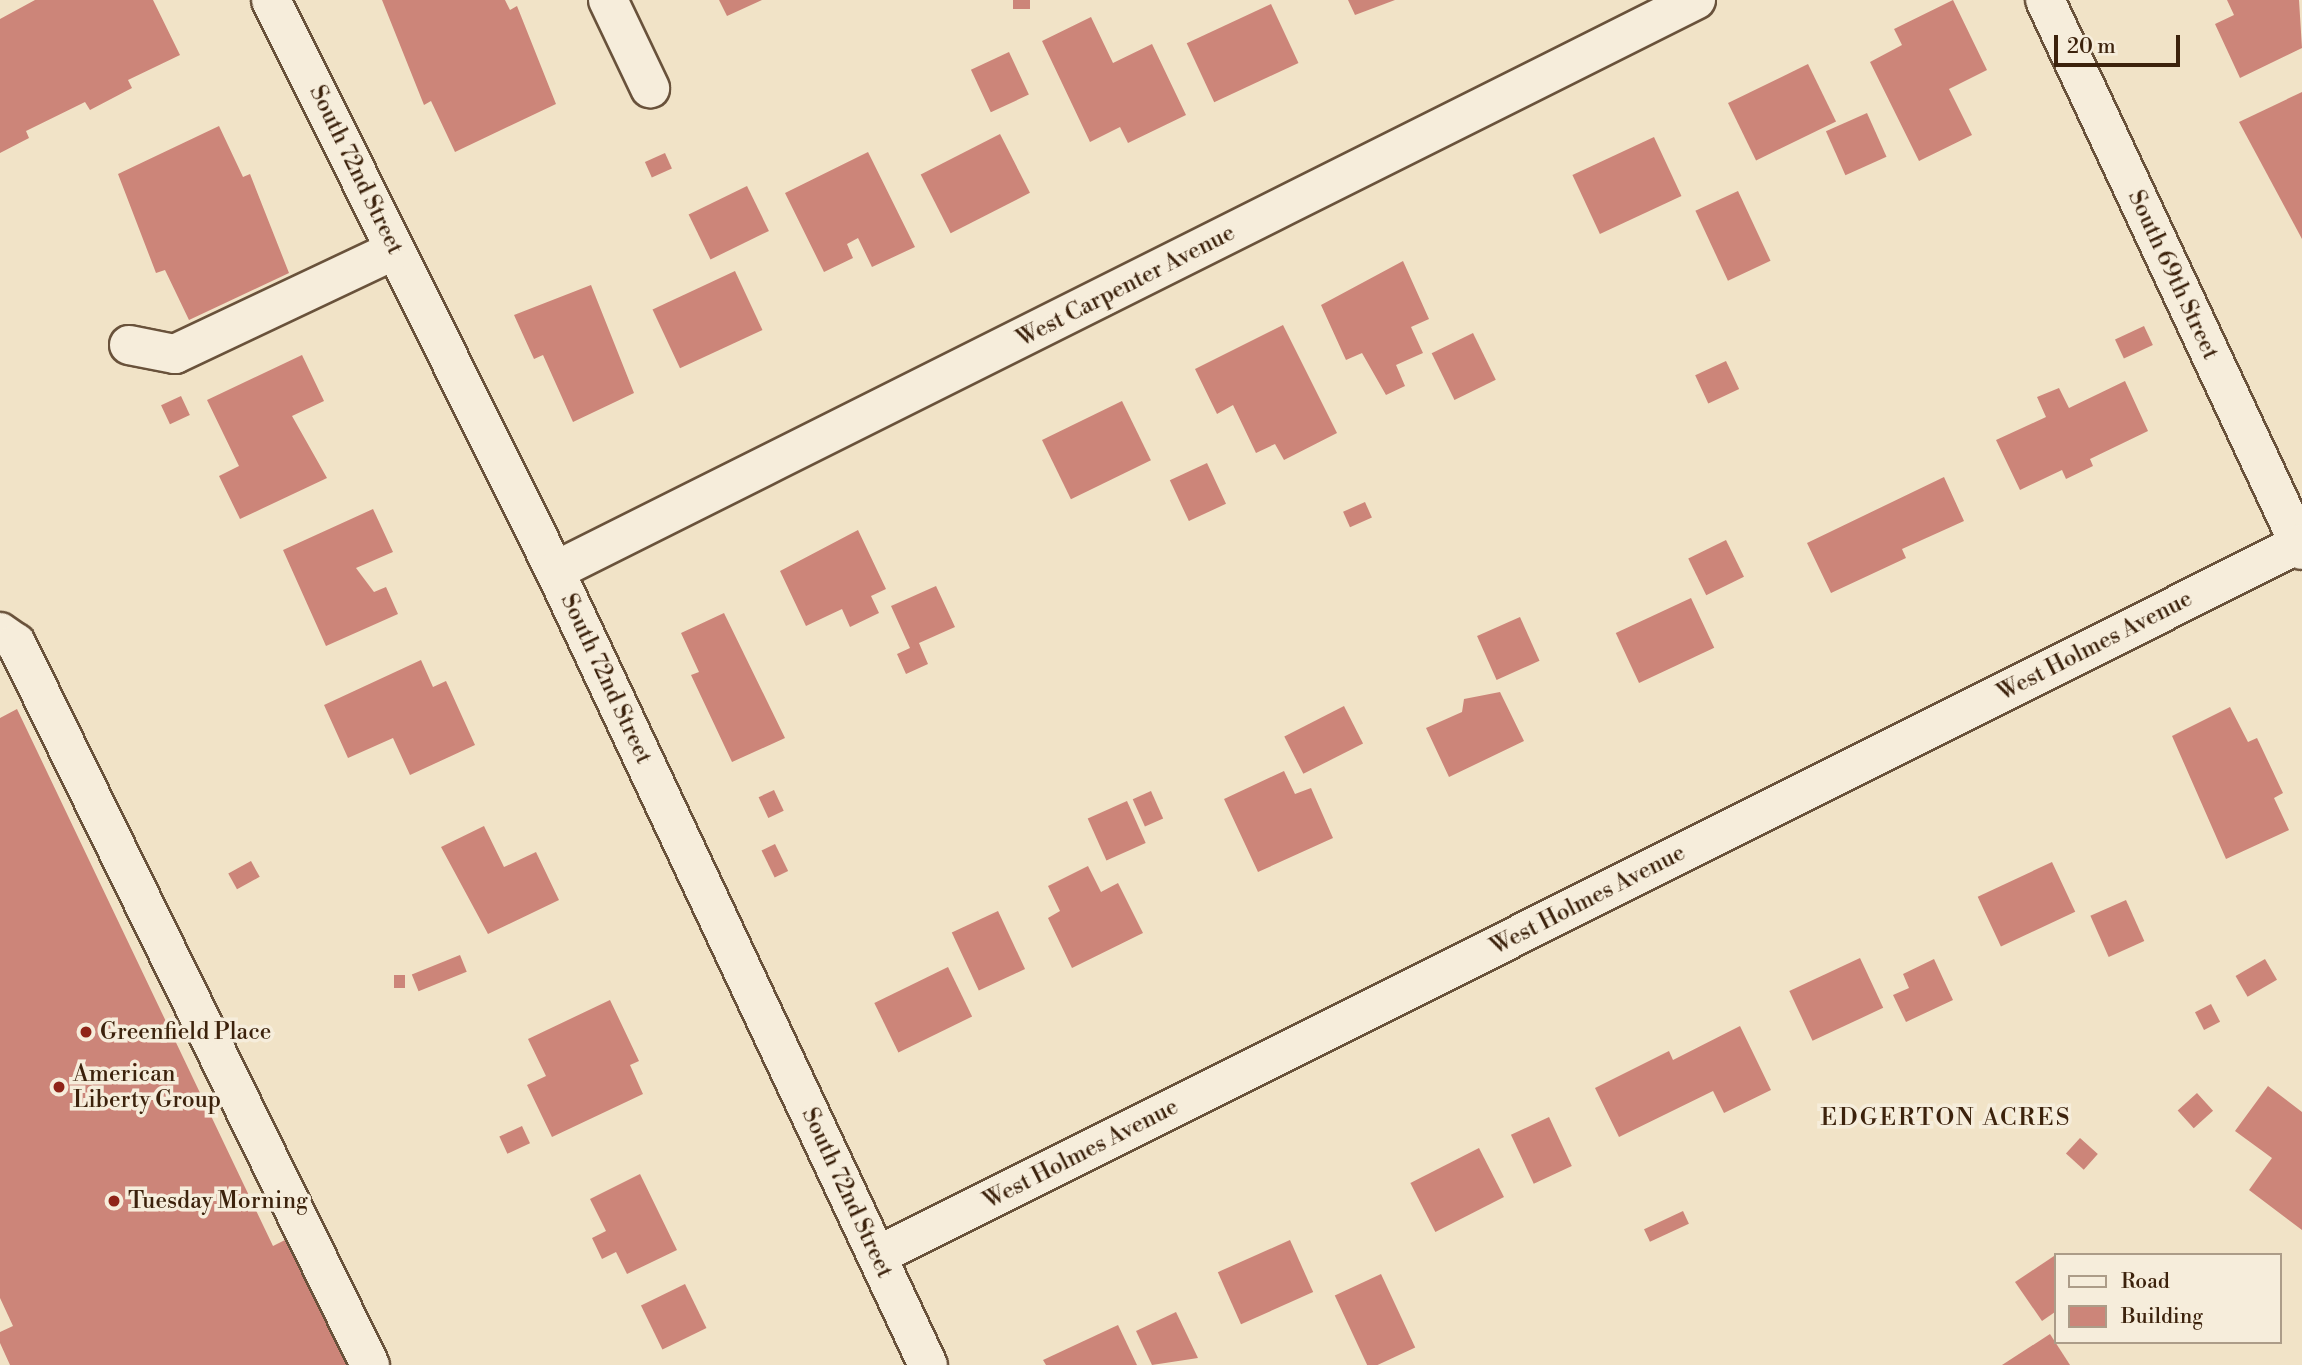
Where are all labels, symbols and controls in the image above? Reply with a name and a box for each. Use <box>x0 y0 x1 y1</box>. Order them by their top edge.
scale bar <box>2057 21 2183 65</box>
text: 20 m <box>2067 34 2116 60</box>
street label: South 72nd Street <box>303 81 409 259</box>
street label: South 69th Street <box>2122 186 2224 364</box>
street label: West Carpenter Avenue <box>1012 219 1240 353</box>
street label: West Holmes Avenue <box>1993 585 2197 707</box>
street label: South 72nd Street <box>555 590 657 768</box>
street label: West Holmes Avenue <box>1486 839 1690 961</box>
place label: Greenfield Place <box>100 1018 271 1046</box>
marker: Greenfield Place <box>78 1024 94 1040</box>
place label: American Liberty Group <box>73 1060 221 1114</box>
marker: American Liberty Group <box>51 1079 67 1095</box>
street label: West Holmes Avenue <box>979 1093 1183 1215</box>
street label: South 72nd Street <box>796 1104 898 1282</box>
district label: EDGERTON ACRES <box>1822 1105 2070 1133</box>
place label: Tuesday Morning <box>128 1187 308 1215</box>
marker: Tuesday Morning <box>106 1193 122 1209</box>
legend <box>2054 1253 2281 1344</box>
text: Road <box>2121 1269 2170 1295</box>
text: Building <box>2121 1304 2203 1330</box>

